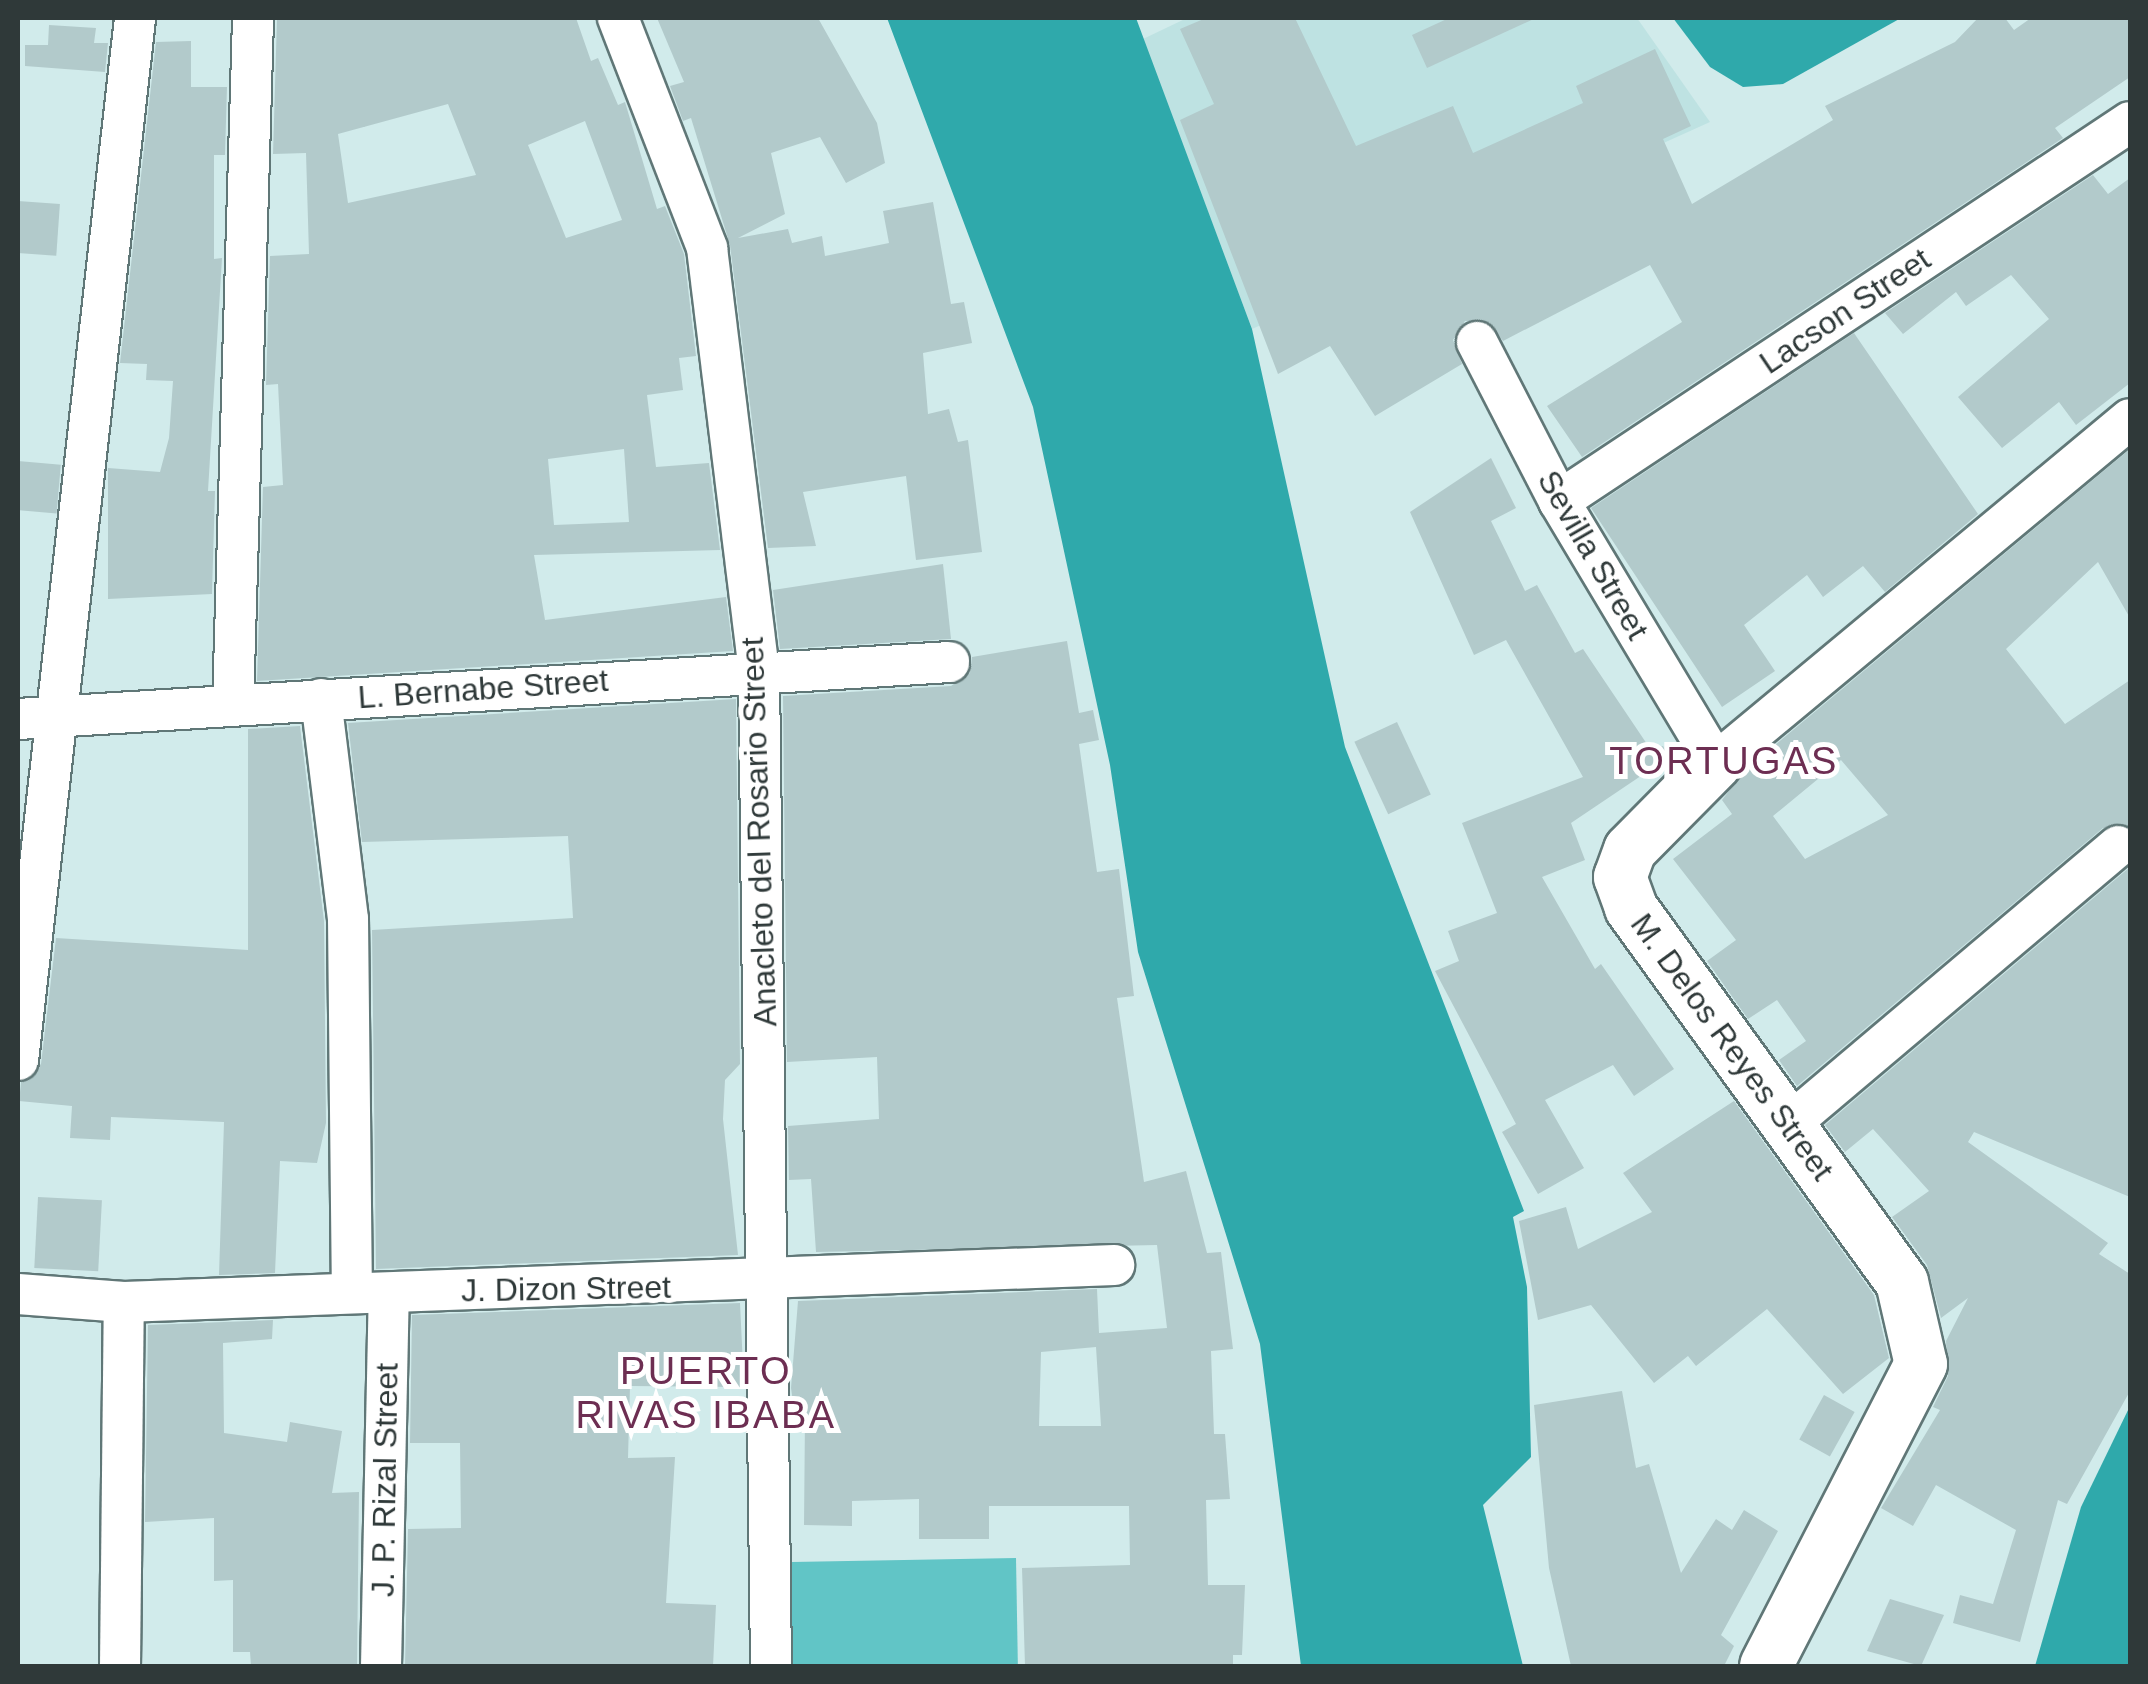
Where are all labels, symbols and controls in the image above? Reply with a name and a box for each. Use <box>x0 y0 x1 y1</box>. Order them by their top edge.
street label: Lacson Street <box>1752 240 1938 382</box>
street label: Sevilla Street <box>1529 464 1657 646</box>
street label: Anacleto del Rosario Street <box>733 637 785 1027</box>
street label: L. Bernabe Street <box>357 661 609 717</box>
district label: TORTUGAS <box>1609 739 1839 785</box>
street label: M. Delos Reyes Street <box>1622 906 1842 1188</box>
street label: J. Dizon Street <box>461 1268 671 1310</box>
district label: PUERTO RIVAS IBABA <box>575 1349 837 1438</box>
street label: J. P. Rizal Street <box>364 1363 406 1597</box>

